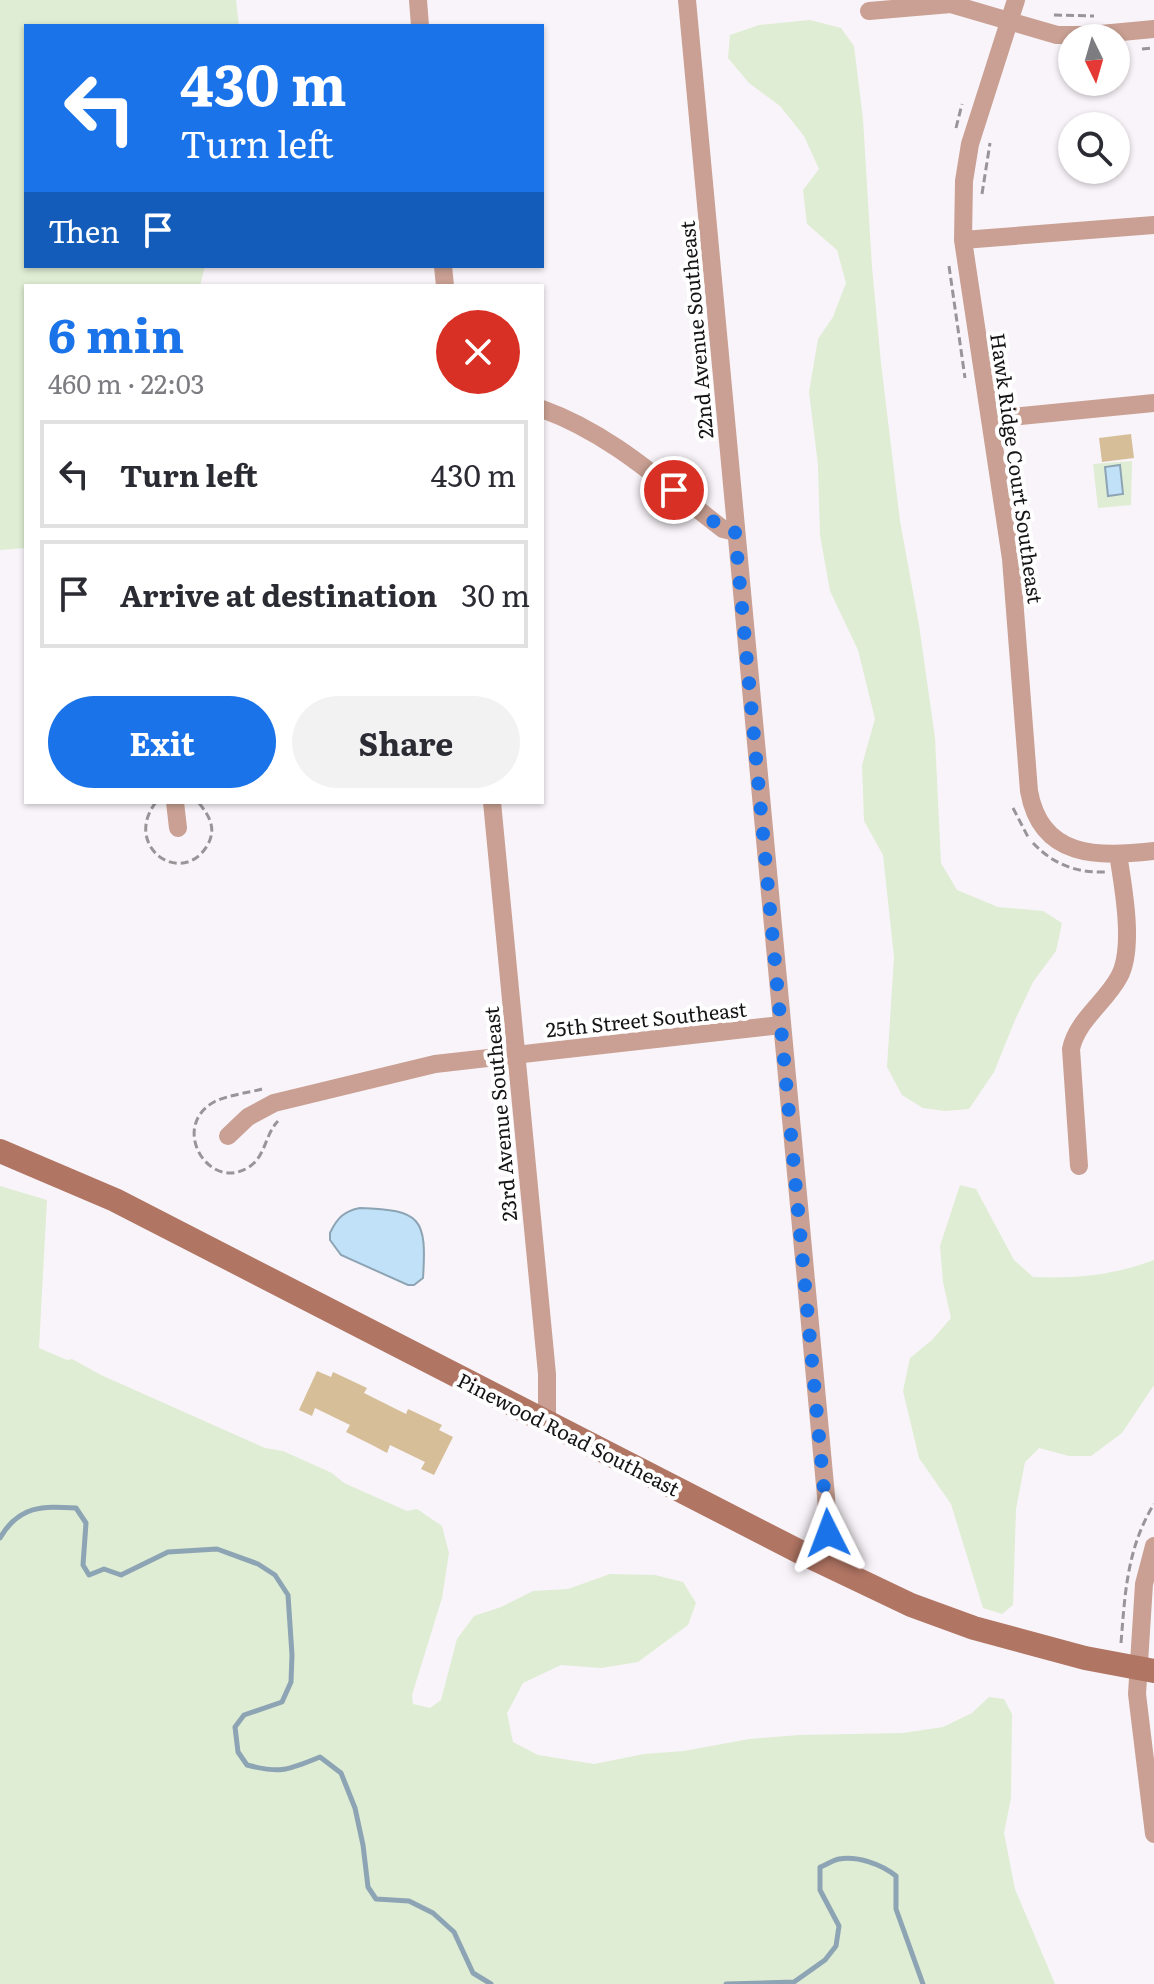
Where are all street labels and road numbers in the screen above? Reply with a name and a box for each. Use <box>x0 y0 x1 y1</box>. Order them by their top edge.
street label: 22nd Avenue Southeast <box>671 220 719 440</box>
street label: Hawk Ridge Court Southeast <box>984 331 1052 605</box>
street label: 25th Street Southeast <box>544 993 748 1043</box>
street label: 23rd Avenue Southeast <box>475 1005 523 1223</box>
street label: Pinewood Road Southeast <box>453 1364 685 1502</box>

